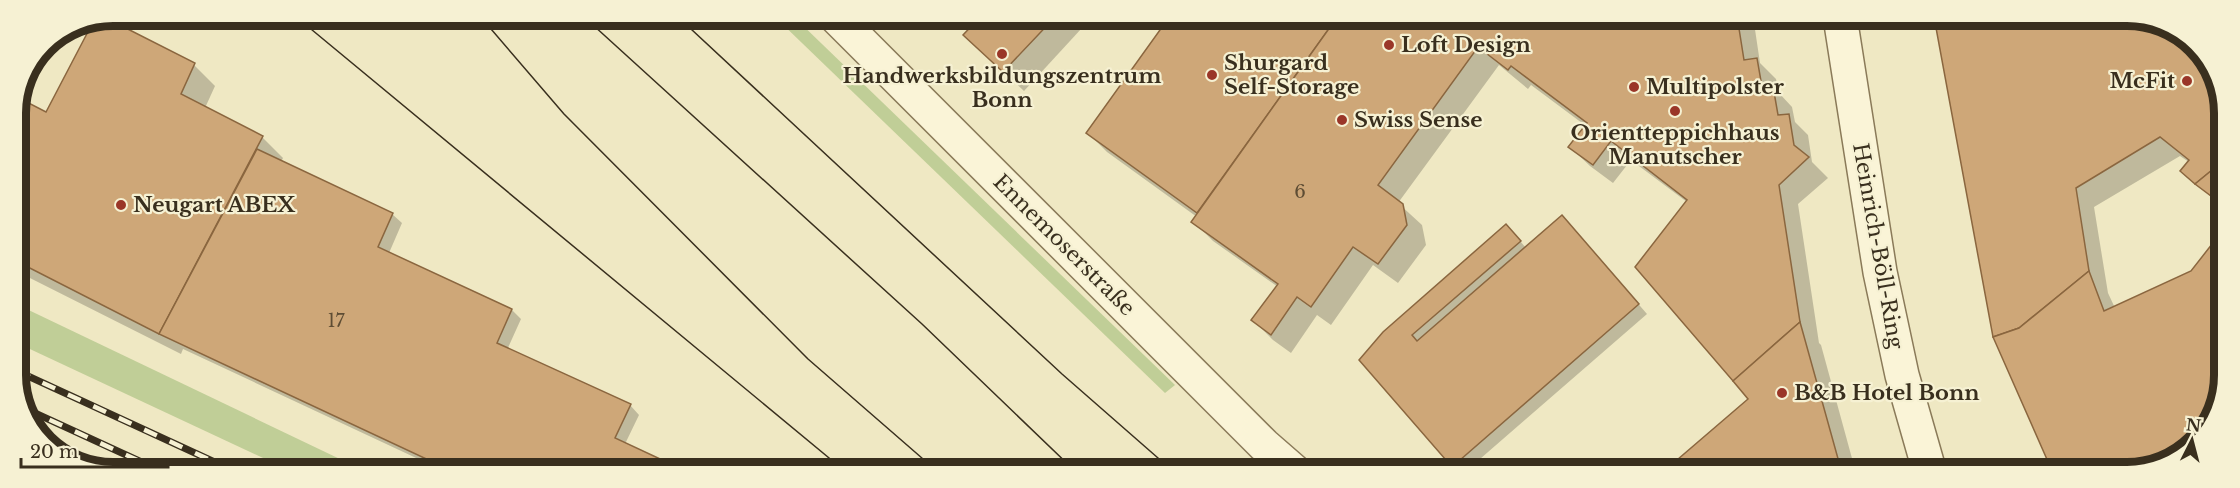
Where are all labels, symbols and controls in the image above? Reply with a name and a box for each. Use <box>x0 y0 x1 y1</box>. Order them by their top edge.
place label: Loft Design <box>1401 32 1531 58</box>
marker: Loft Design <box>1382 38 1396 52</box>
marker: Handwerksbildungszentrum Bonn <box>995 47 1009 61</box>
place label: Shurgard Self-Storage <box>1224 50 1359 100</box>
place label: Handwerksbildungszentrum Bonn <box>843 63 1161 113</box>
marker: Shurgard Self-Storage <box>1205 68 1219 82</box>
place label: McFit <box>2110 68 2175 94</box>
place label: Multipolster <box>1646 74 1785 100</box>
marker: McFit <box>2180 74 2194 88</box>
marker: Multipolster <box>1627 80 1641 94</box>
marker: Orientteppichhaus Manutscher <box>1668 104 1682 118</box>
place label: Swiss Sense <box>1354 107 1483 133</box>
marker: Swiss Sense <box>1335 113 1349 127</box>
place label: Orientteppichhaus Manutscher <box>1570 120 1780 170</box>
street label: Heinrich-Böll-Ring <box>1847 141 1909 351</box>
street label: Ennemoserstraße <box>988 169 1140 321</box>
house number: 6 <box>1294 181 1306 203</box>
place label: Neugart ABEX <box>133 192 296 218</box>
marker: Neugart ABEX <box>114 198 128 212</box>
house number: 17 <box>327 310 345 332</box>
place label: B&B Hotel Bonn <box>1794 380 1979 406</box>
marker: B&B Hotel Bonn <box>1775 386 1789 400</box>
north arrow <box>2162 410 2222 470</box>
text: N <box>2185 414 2202 436</box>
scale bar <box>21 431 168 469</box>
text: 20 m <box>30 441 78 463</box>

